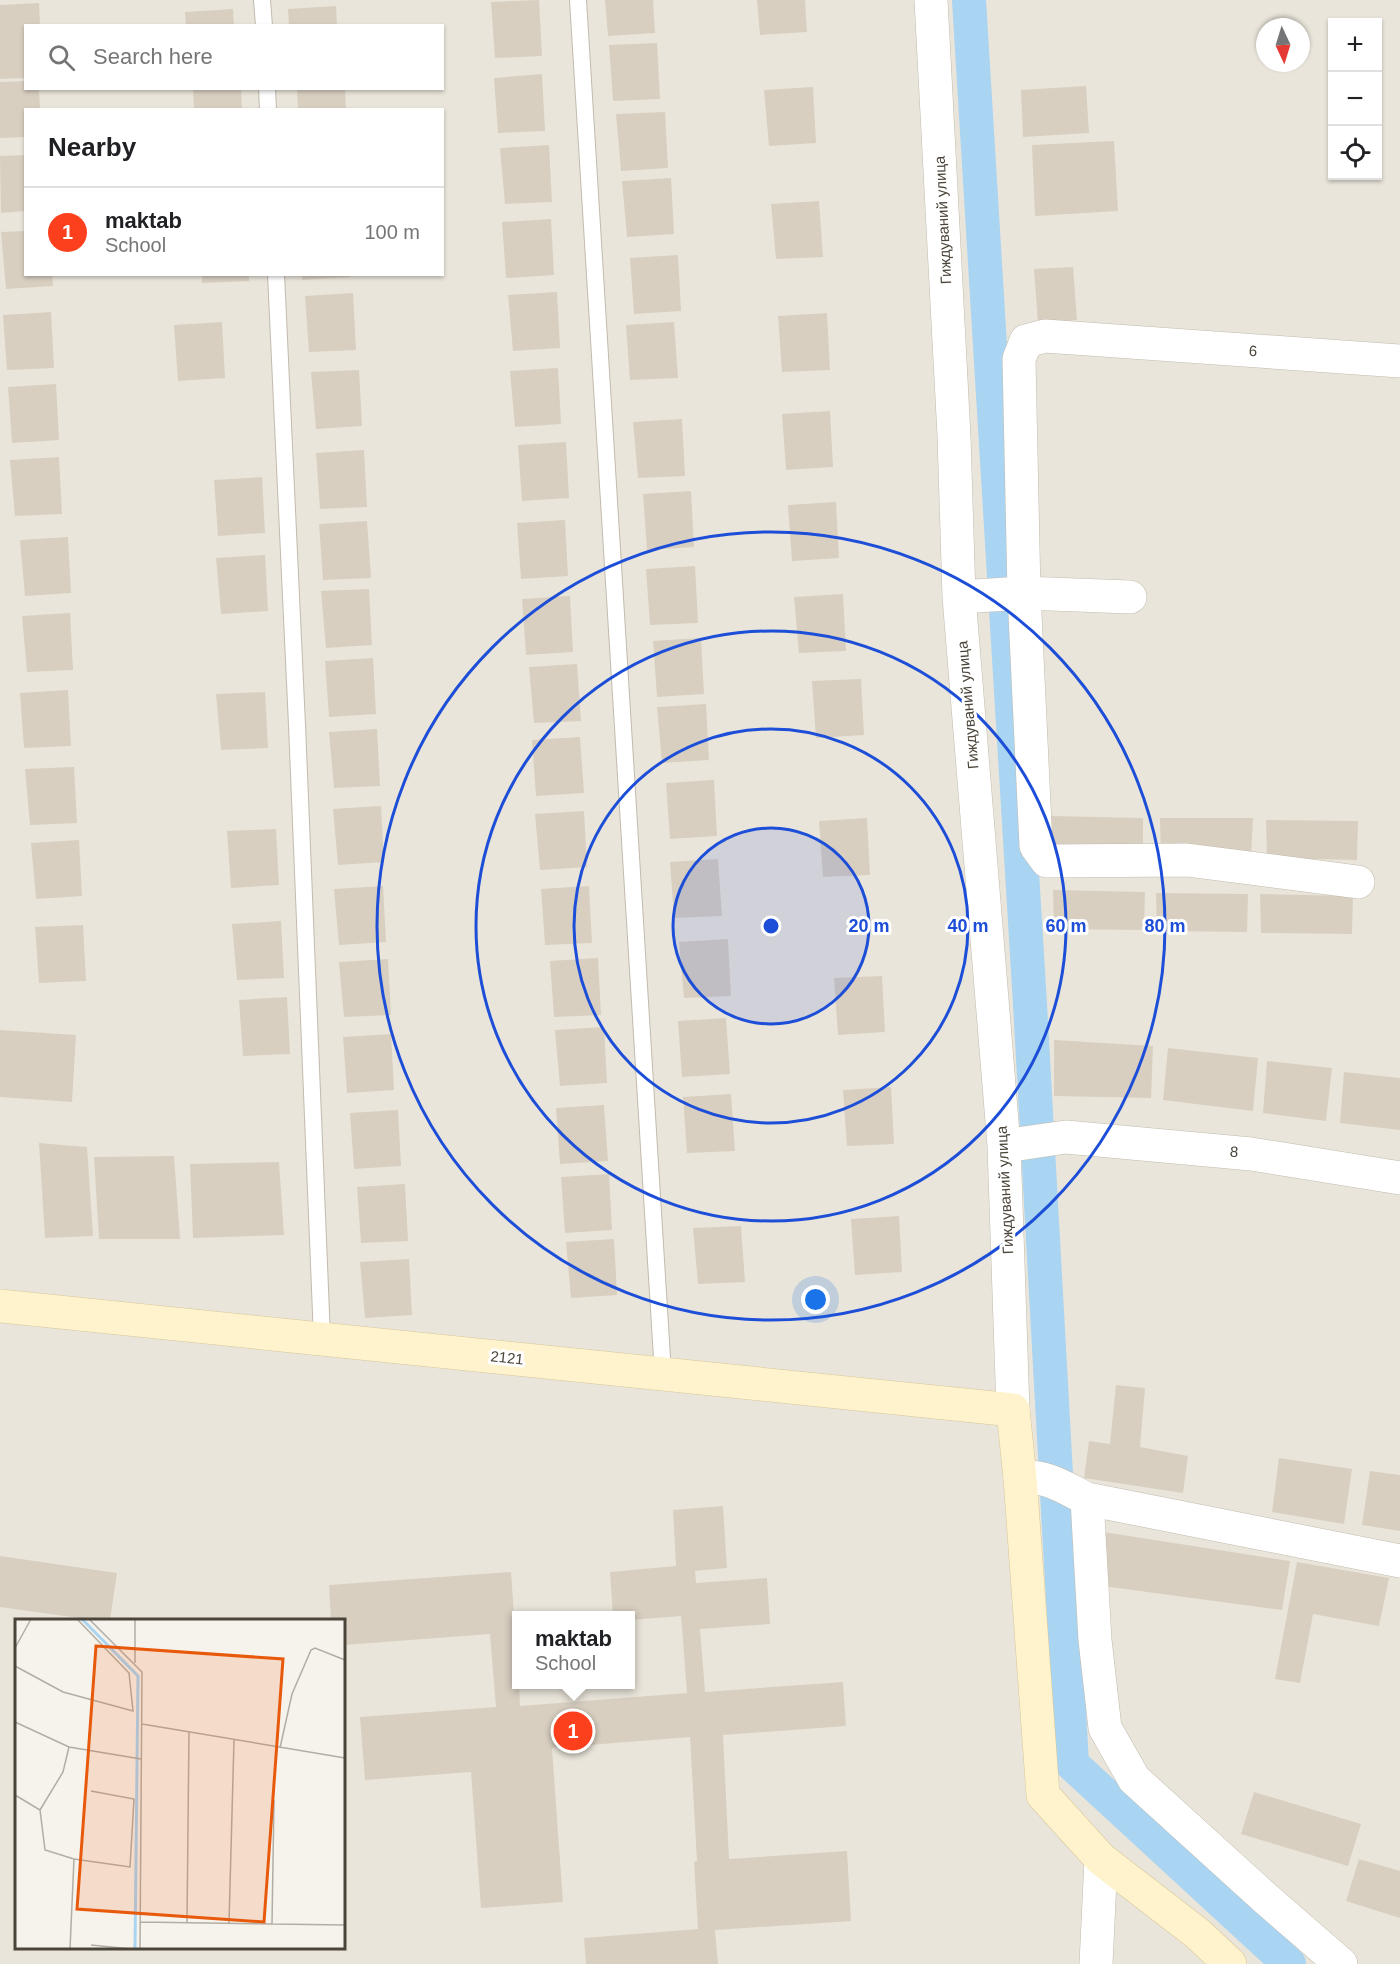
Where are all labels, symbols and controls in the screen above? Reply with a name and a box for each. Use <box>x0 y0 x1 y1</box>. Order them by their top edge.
north arrow <box>1256 18 1310 72</box>
map controls <box>1328 18 1382 180</box>
button: + <box>1328 18 1382 72</box>
search box <box>24 24 444 90</box>
icon: search <box>45 41 78 74</box>
text: Search here <box>93 44 213 69</box>
button: − <box>1328 72 1382 126</box>
button: locate <box>1328 126 1382 180</box>
text: Nearby <box>48 132 136 162</box>
street label: Гиждуваний улица <box>931 155 954 285</box>
text: maktab <box>105 208 182 233</box>
text: 1 <box>62 221 73 243</box>
text: 100 m <box>364 221 420 243</box>
text: School <box>105 234 166 256</box>
street label: 6 <box>1248 342 1258 359</box>
street label: Гиждуваний улица <box>953 640 982 770</box>
centre of rings <box>761 916 781 936</box>
text: 20 m <box>848 916 890 936</box>
text: 40 m <box>947 916 989 936</box>
text: 60 m <box>1045 916 1087 936</box>
text: 80 m <box>1144 916 1186 936</box>
street label: Гиждуваний улица <box>993 1125 1016 1255</box>
street label: 8 <box>1229 1143 1239 1160</box>
your location <box>801 1285 830 1314</box>
street label: 2121 <box>490 1347 525 1368</box>
popup <box>512 1611 635 1689</box>
inset map <box>15 1619 345 1949</box>
text: maktab <box>535 1626 612 1651</box>
text: School <box>535 1652 596 1674</box>
pin: 1 <box>554 1708 592 1754</box>

